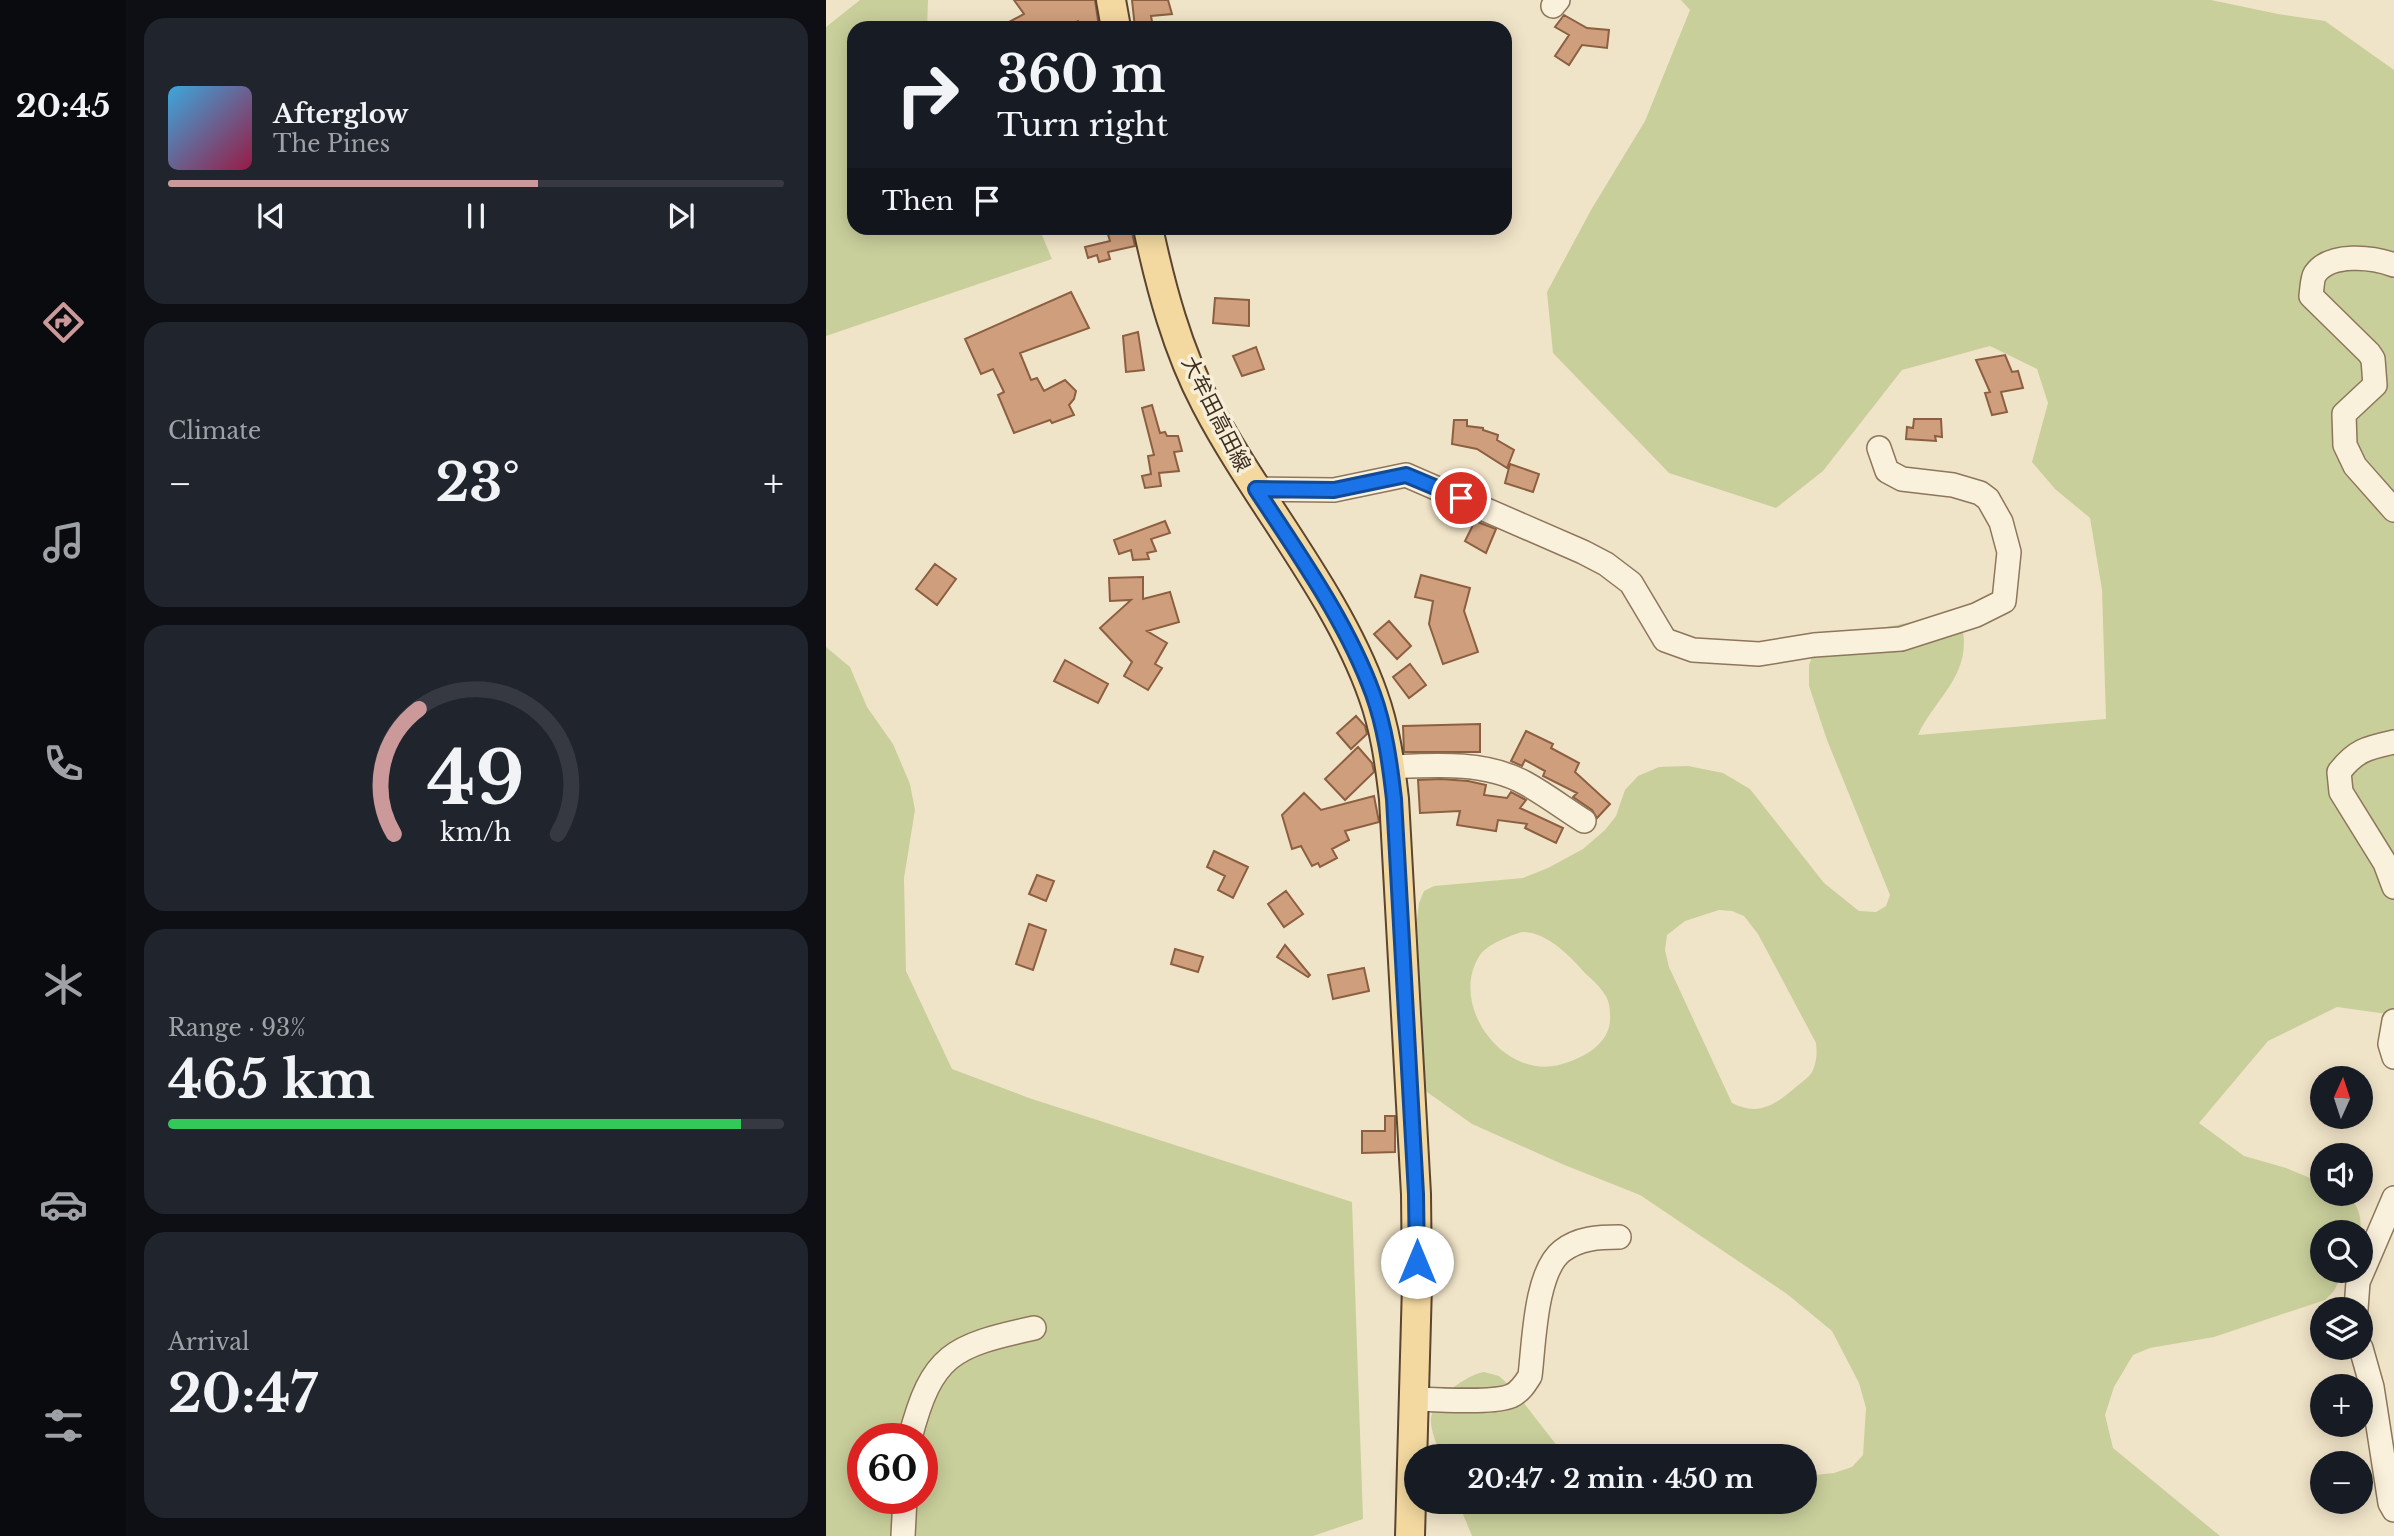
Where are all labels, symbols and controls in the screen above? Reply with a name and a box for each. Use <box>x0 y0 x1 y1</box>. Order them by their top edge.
text: 360 m <box>997 44 1165 105</box>
icon: right <box>882 49 973 140</box>
text: 20:45 <box>16 86 110 126</box>
text: Afterglow <box>273 98 409 130</box>
text: Turn right <box>997 105 1168 145</box>
text: The Pines <box>273 130 390 158</box>
icon: arrive <box>968 182 1006 220</box>
text: Then <box>882 185 954 217</box>
icon: previous <box>252 197 290 235</box>
icon: pause <box>457 197 495 235</box>
icon: next <box>662 197 700 235</box>
icon: directions <box>39 298 88 347</box>
street label: 大牟田高田線 <box>1176 352 1256 476</box>
text: Climate <box>168 417 261 445</box>
text: 23° <box>435 451 520 515</box>
text: − <box>168 460 192 507</box>
text: + <box>763 460 784 507</box>
pin <box>1431 468 1491 528</box>
icon: arrive <box>1442 479 1480 517</box>
icon: music <box>39 518 88 567</box>
text: 49 <box>427 733 525 824</box>
icon: phone <box>39 739 88 788</box>
text: km/h <box>441 817 511 848</box>
icon: climate <box>39 960 88 1009</box>
text: Range · 93% <box>168 1014 306 1042</box>
text: 465 km <box>168 1048 374 1112</box>
north arrow <box>2310 1066 2373 1129</box>
map controls <box>2310 1066 2373 1514</box>
button: sound <box>2310 1143 2373 1206</box>
icon: car <box>39 1180 88 1229</box>
button: search <box>2310 1220 2373 1283</box>
position arrow <box>1380 1225 1454 1299</box>
button: layers <box>2310 1297 2373 1360</box>
text: Arrival <box>168 1328 249 1356</box>
text: 20:47 <box>168 1362 317 1426</box>
button: + <box>2310 1374 2373 1437</box>
icon: filters <box>39 1401 88 1450</box>
speed limit sign: 60 <box>847 1423 938 1514</box>
button: − <box>2310 1451 2373 1514</box>
text: 20:47 · 2 min · 450 m <box>1468 1463 1753 1495</box>

